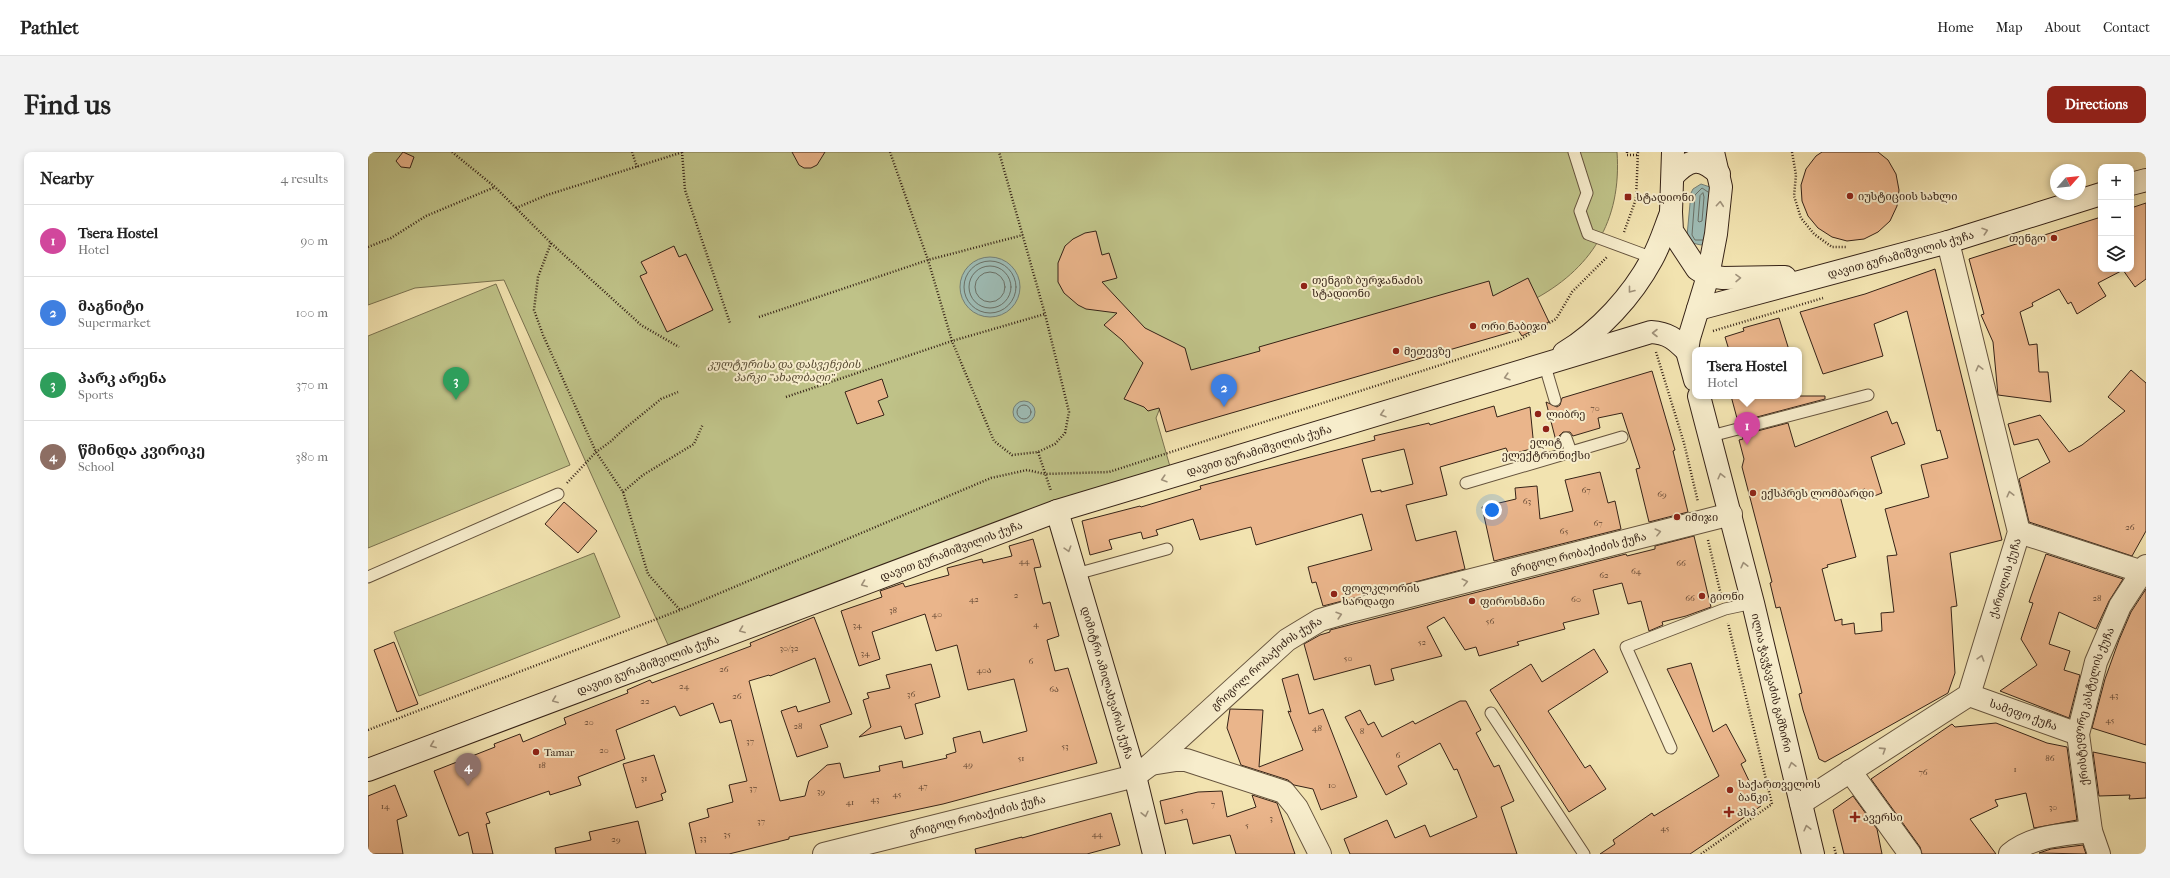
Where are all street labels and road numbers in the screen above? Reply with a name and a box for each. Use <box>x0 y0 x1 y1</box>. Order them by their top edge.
street label: დავით გურამიშვილის ქუჩა <box>1826 228 1976 280</box>
street label: დავით გურამიშვილის ქუჩა <box>1185 422 1333 478</box>
street label: დავით გურამიშვილის ქუჩა <box>878 518 1024 583</box>
street label: გრიგოლ რობაქიძის ქუჩა <box>1509 529 1648 577</box>
street label: ქართლის ქუჩა <box>1986 536 2023 620</box>
street label: დიმიტრი ამილახვარის ქუჩა <box>1079 605 1136 761</box>
street label: ილია ჭავჭავაძის გამზირი <box>1749 612 1795 754</box>
street label: გრიგოლ რობაქიძის ქუჩა <box>1208 614 1324 713</box>
street label: ქრისტეფორე კასტელის ქუჩა <box>2072 625 2117 786</box>
street label: დავით გურამიშვილის ქუჩა <box>575 632 721 697</box>
street label: სამეფო ქუჩა <box>1988 696 2060 733</box>
street label: გრიგოლ რობაქიძის ქუჩა <box>908 792 1047 839</box>

